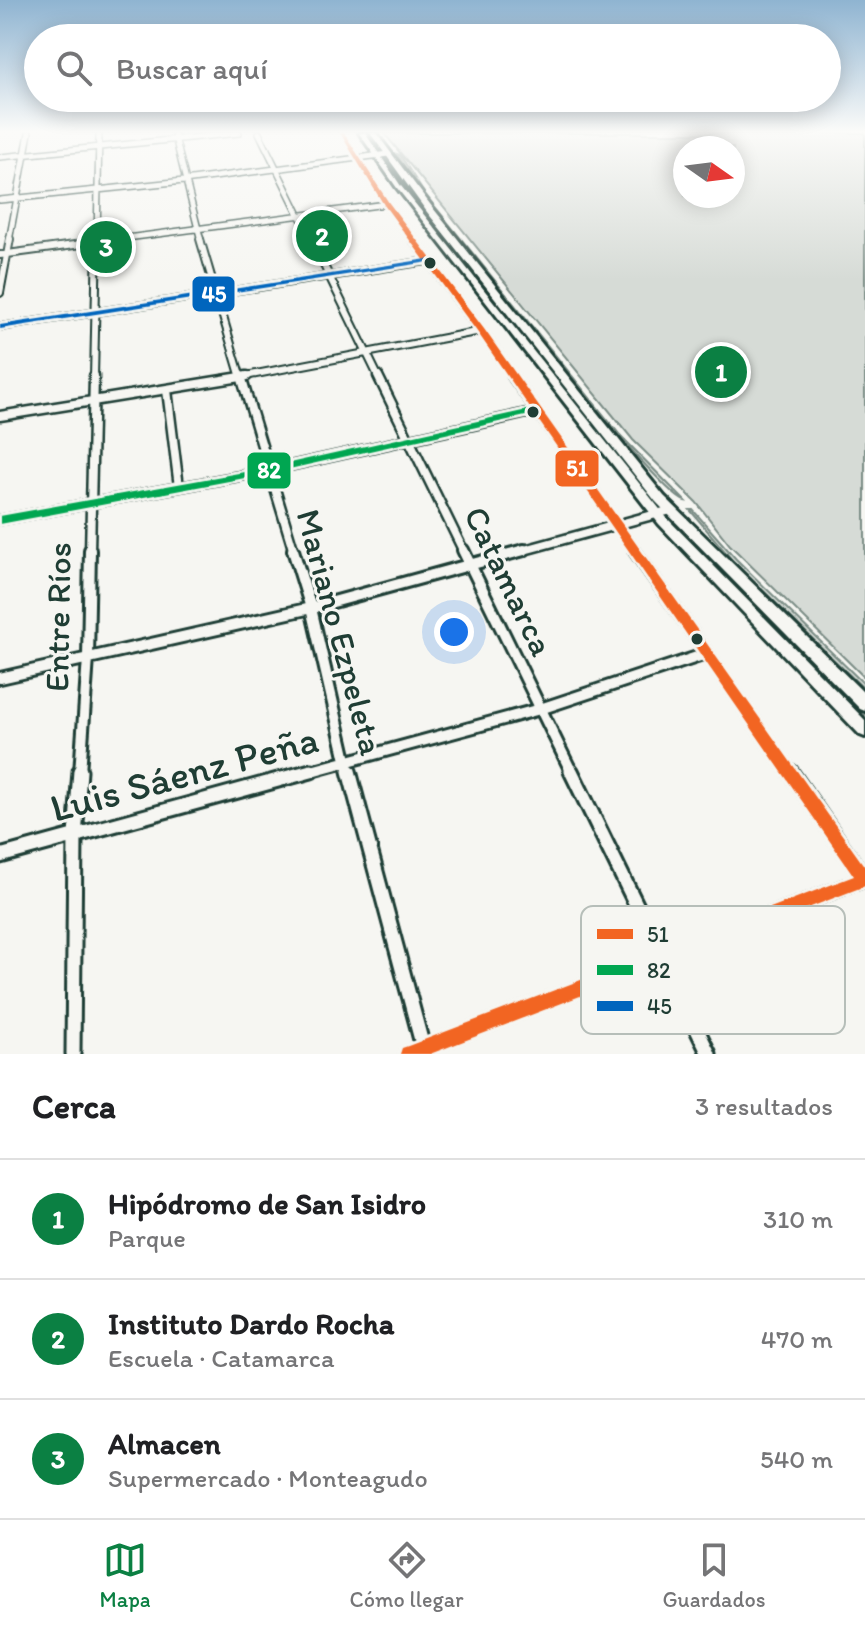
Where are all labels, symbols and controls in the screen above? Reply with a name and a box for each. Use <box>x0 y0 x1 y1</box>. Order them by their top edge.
search box <box>24 24 841 112</box>
icon: search <box>52 46 96 90</box>
text: Buscar aquí <box>116 50 268 87</box>
north arrow <box>673 136 745 208</box>
pin: 2 <box>296 206 348 266</box>
pin: 3 <box>80 217 132 277</box>
unlabelled marker <box>422 255 438 271</box>
line badge: 45 <box>191 275 236 313</box>
text: 45 <box>202 281 227 308</box>
pin: 1 <box>695 342 747 402</box>
unlabelled marker <box>525 404 541 420</box>
line badge: 51 <box>554 449 600 488</box>
line badge: 82 <box>246 451 292 490</box>
text: 51 <box>566 455 589 482</box>
text: 82 <box>257 457 281 484</box>
street label: Catamarca <box>455 500 563 663</box>
street label: Mariano Ezpeleta <box>288 505 393 760</box>
street label: Entre Ríos <box>36 542 80 692</box>
your location <box>434 612 474 652</box>
unlabelled marker <box>689 631 705 647</box>
street label: Luis Sáenz Peña <box>45 714 323 832</box>
legend <box>581 906 845 1034</box>
text: 51 <box>647 921 669 948</box>
text: 82 <box>647 957 671 984</box>
text: 45 <box>647 993 672 1020</box>
text: Cerca <box>32 1086 116 1127</box>
text: 3 resultados <box>695 1090 833 1122</box>
text: Hipódromo de San Isidro <box>108 1185 426 1222</box>
text: 1 <box>52 1203 64 1235</box>
text: 310 m <box>763 1203 833 1235</box>
text: Parque <box>108 1222 186 1254</box>
text: Instituto Dardo Rocha <box>108 1305 394 1342</box>
text: 2 <box>51 1323 65 1355</box>
text: 470 m <box>761 1323 833 1355</box>
text: Escuela · Catamarca <box>108 1342 334 1374</box>
text: Almacen <box>108 1425 221 1462</box>
text: 3 <box>51 1443 65 1475</box>
text: 540 m <box>760 1443 833 1475</box>
text: Supermercado · Monteagudo <box>108 1462 428 1494</box>
tab: Mapa <box>99 1538 151 1613</box>
tab: Cómo llegar <box>350 1538 464 1613</box>
tab: Guardados <box>662 1538 766 1613</box>

